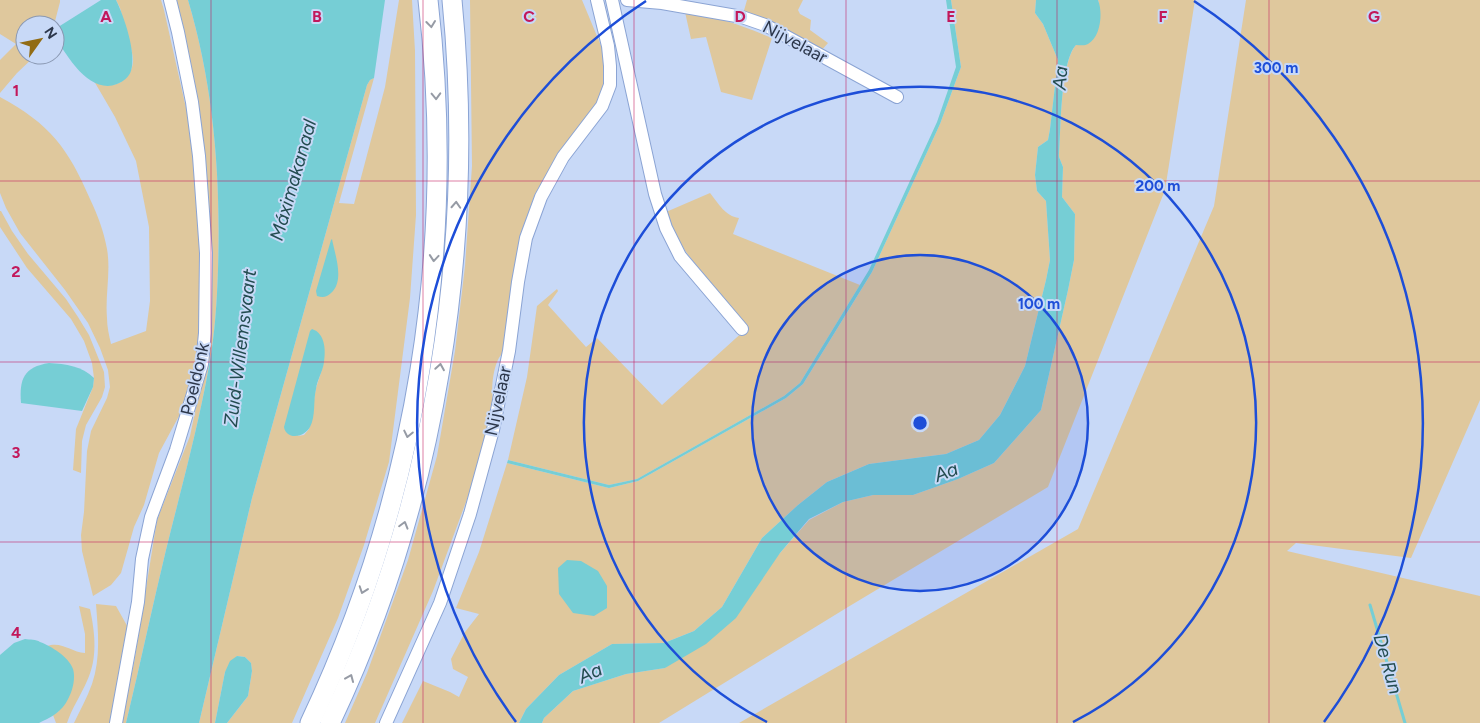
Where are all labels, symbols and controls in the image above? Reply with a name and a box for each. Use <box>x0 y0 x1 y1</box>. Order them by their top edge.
text: A <box>100 7 112 26</box>
text: B <box>312 7 322 26</box>
text: C <box>523 7 535 26</box>
text: D <box>734 7 746 26</box>
text: E <box>946 7 956 26</box>
text: F <box>1159 7 1168 26</box>
text: G <box>1368 7 1380 26</box>
north arrow <box>15 15 65 65</box>
street label: Nijvelaar <box>759 16 831 68</box>
one-way arrow <box>425 20 436 28</box>
text: N <box>40 24 61 42</box>
text: 300 m <box>1254 59 1298 77</box>
water label: Aa <box>1047 65 1073 92</box>
text: 1 <box>13 81 19 100</box>
one-way arrow <box>431 92 441 100</box>
water label: Máximakanaal <box>265 116 322 243</box>
text: 200 m <box>1136 177 1180 195</box>
one-way arrow <box>451 201 461 209</box>
one-way arrow <box>429 255 440 263</box>
text: 2 <box>11 262 21 281</box>
water label: Zuid-Willemsvaart <box>219 267 261 428</box>
text: 100 m <box>1018 295 1060 313</box>
street label: Poeldonk <box>176 340 214 418</box>
one-way arrow <box>434 363 444 371</box>
street label: Nijvelaar <box>480 364 516 438</box>
centre of rings <box>911 414 929 432</box>
one-way arrow <box>403 430 414 439</box>
text: 3 <box>12 443 21 462</box>
water label: Aa <box>930 457 961 487</box>
one-way arrow <box>398 522 408 530</box>
one-way arrow <box>359 585 369 594</box>
text: 4 <box>11 623 21 642</box>
water label: De Run <box>1369 631 1408 697</box>
water label: Aa <box>573 658 606 689</box>
one-way arrow <box>344 675 354 683</box>

